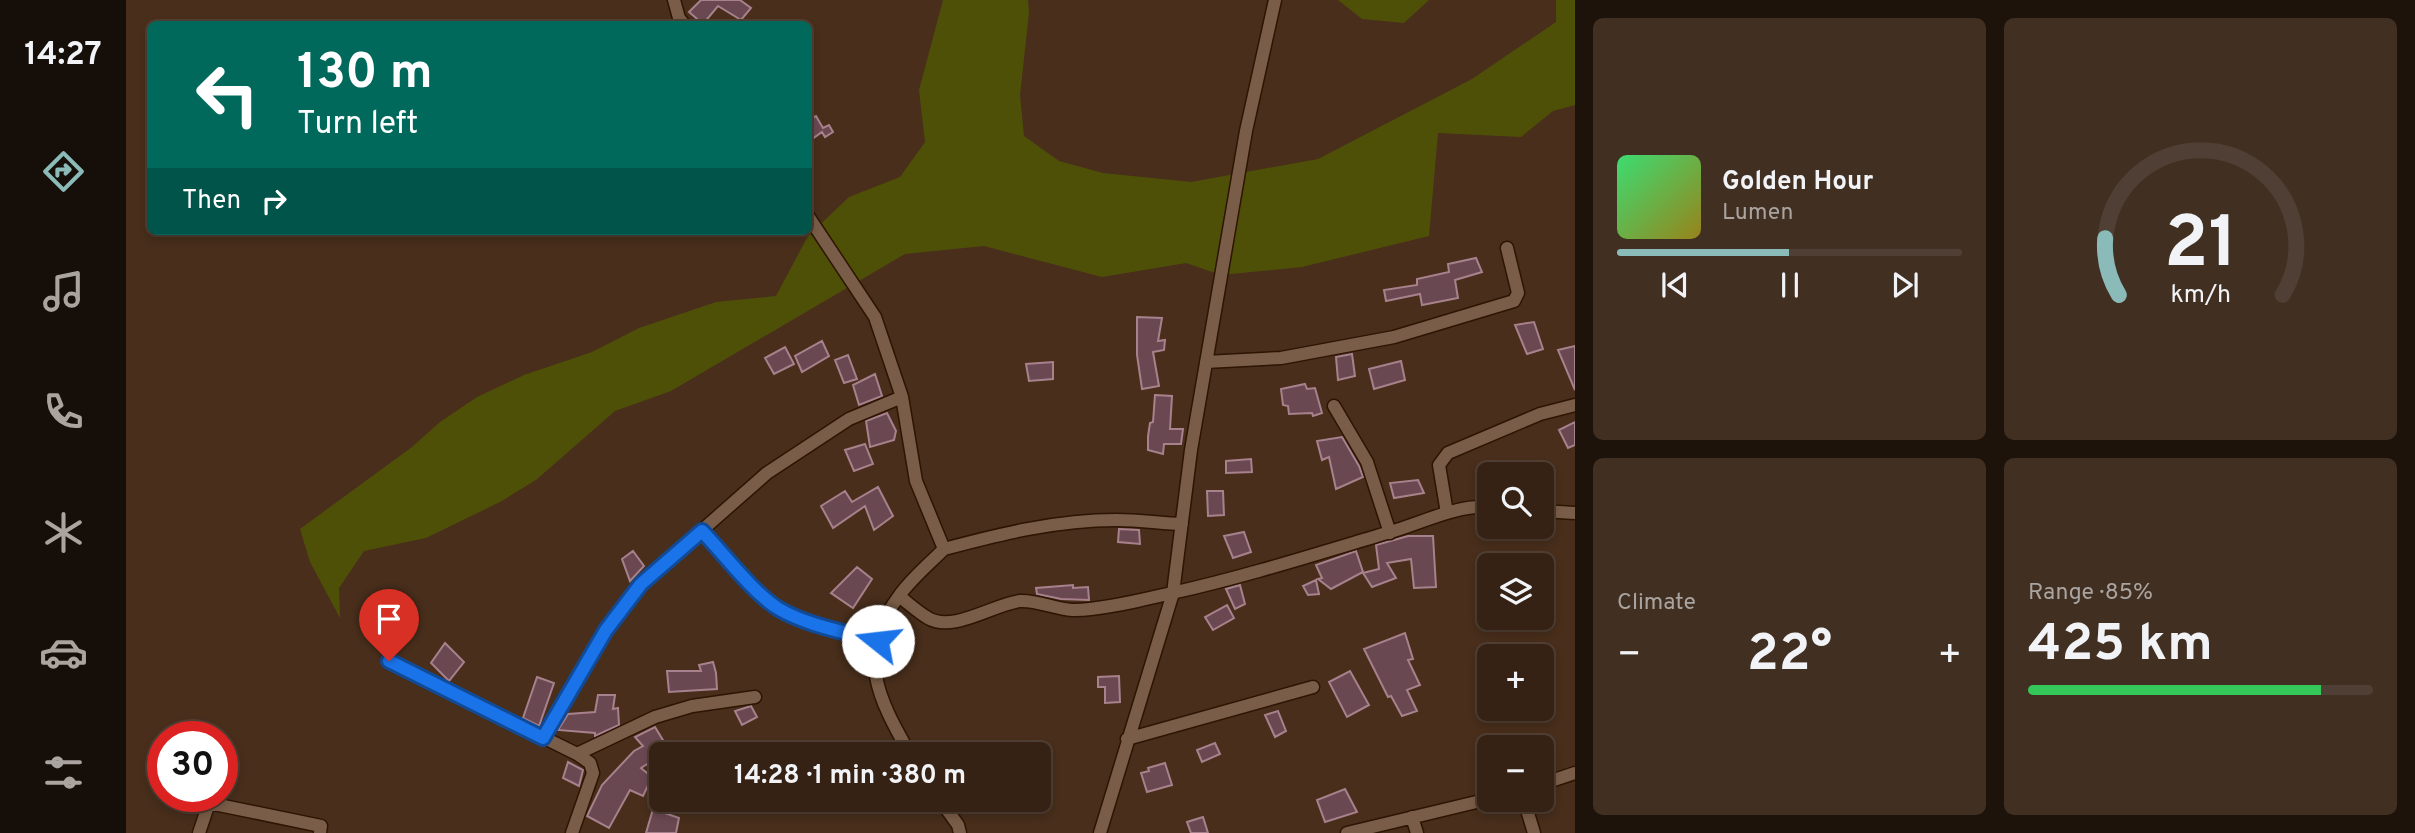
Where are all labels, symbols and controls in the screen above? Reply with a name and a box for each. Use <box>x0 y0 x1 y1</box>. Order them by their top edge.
text: 14:27 <box>24 36 102 76</box>
text: 130 m <box>297 44 433 106</box>
icon: left <box>182 49 273 140</box>
text: Turn left <box>297 105 418 145</box>
icon: directions <box>39 147 88 196</box>
text: Golden Hour <box>1722 166 1873 199</box>
icon: right <box>255 182 293 220</box>
text: Then <box>182 185 241 218</box>
text: Lumen <box>1722 199 1793 228</box>
text: 21 <box>2164 202 2237 294</box>
icon: previous <box>1656 266 1694 304</box>
icon: pause <box>1771 266 1809 304</box>
icon: next <box>1886 266 1924 304</box>
icon: music <box>39 267 88 316</box>
text: km/h <box>2170 280 2231 312</box>
icon: phone <box>39 387 88 436</box>
map controls <box>1477 462 1554 812</box>
button: search <box>1477 462 1554 539</box>
icon: climate <box>39 508 88 557</box>
button: layers <box>1477 553 1554 630</box>
text: Range · 85% <box>2028 579 2153 608</box>
pin <box>359 589 419 661</box>
text: Climate <box>1617 589 1696 618</box>
icon: arrive <box>370 600 408 638</box>
position arrow <box>841 604 915 678</box>
text: 425 km <box>2028 613 2213 679</box>
text: 22° <box>1747 623 1832 689</box>
icon: car <box>39 628 88 677</box>
text: − <box>1617 632 1642 681</box>
text: + <box>1937 632 1962 681</box>
button: + <box>1477 644 1554 721</box>
speed limit sign: 30 <box>147 721 238 812</box>
button: − <box>1477 735 1554 812</box>
icon: filters <box>39 748 88 797</box>
text: 14:28 · 1 min · 380 m <box>734 760 966 793</box>

